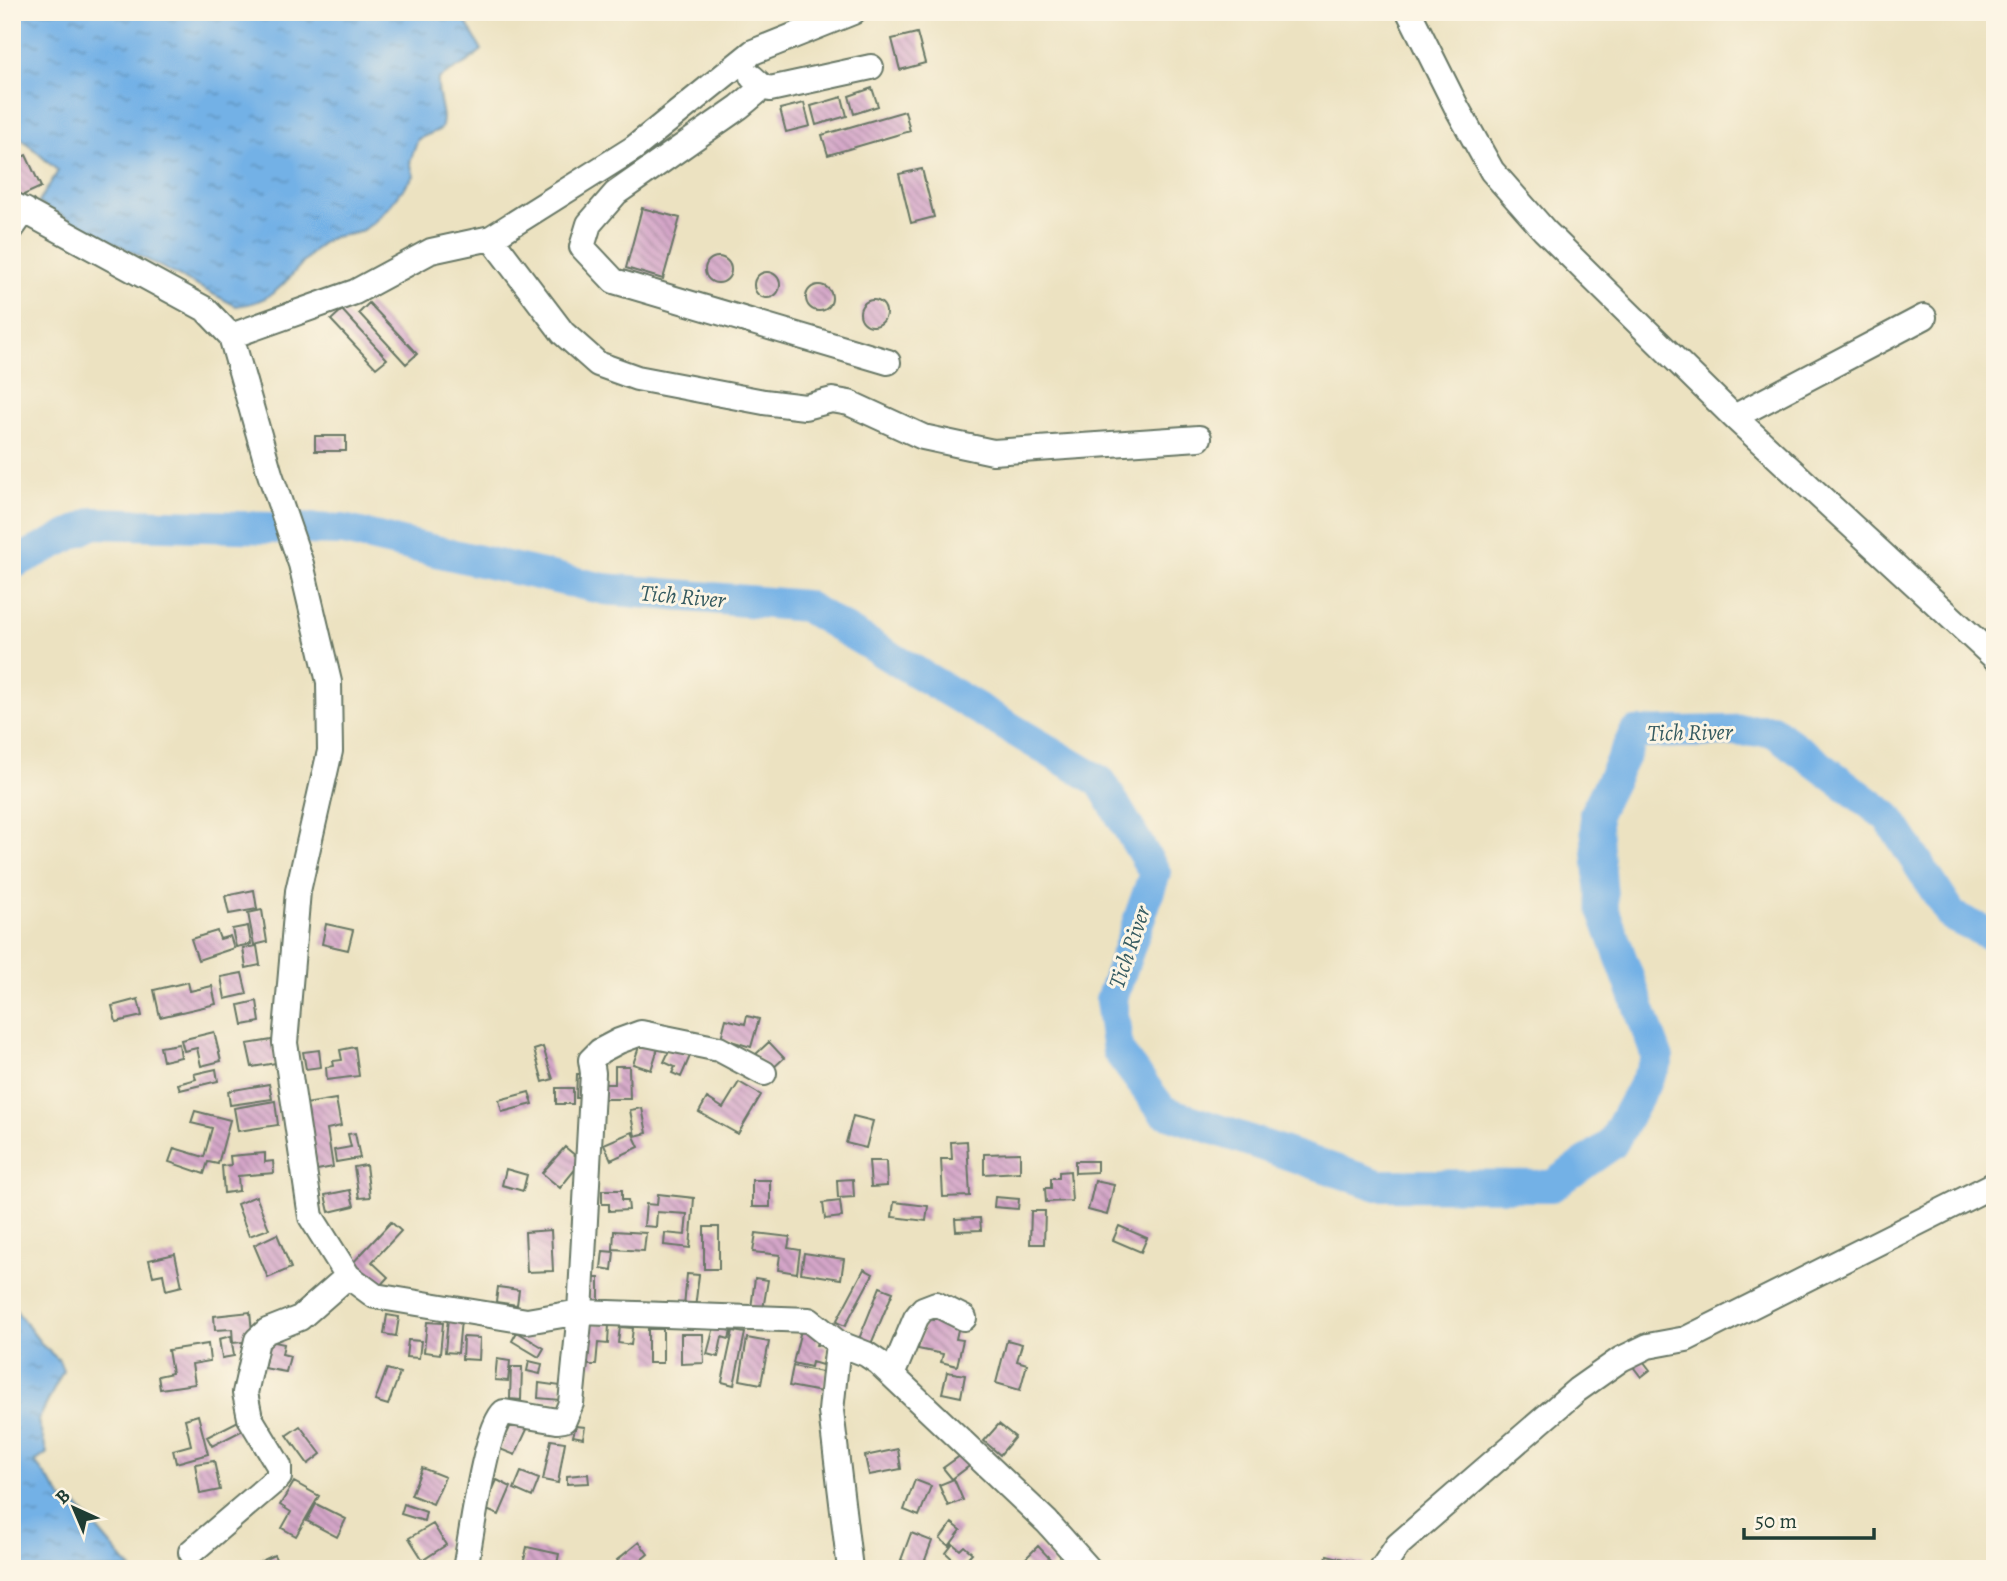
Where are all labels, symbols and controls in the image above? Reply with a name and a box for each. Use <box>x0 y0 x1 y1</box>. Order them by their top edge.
water label: Tich River <box>639 577 728 616</box>
water label: Tich River <box>1647 716 1734 749</box>
water label: Tich River <box>1101 901 1158 993</box>
north arrow <box>38 1472 108 1542</box>
text: B <box>50 1483 76 1510</box>
scale bar <box>1744 1497 1874 1541</box>
text: 50 m <box>1755 1507 1797 1535</box>

